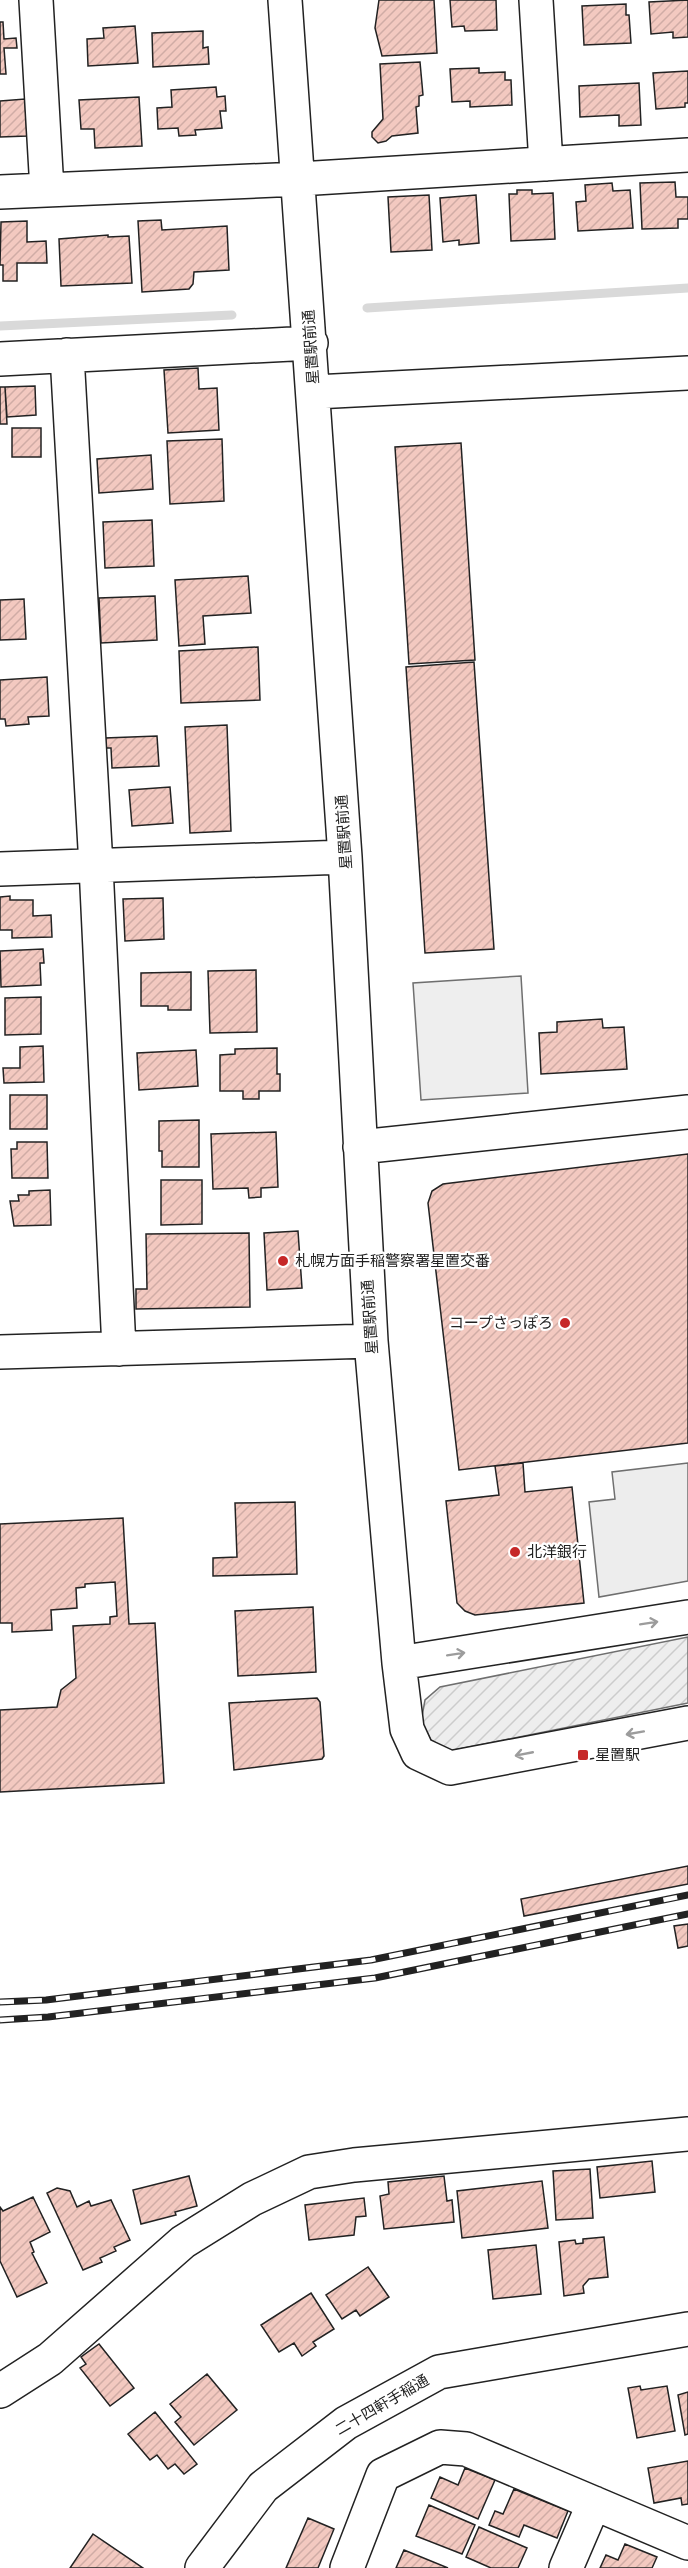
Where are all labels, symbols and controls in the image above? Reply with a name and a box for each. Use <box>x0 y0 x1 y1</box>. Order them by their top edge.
street label: 星置駅前通 <box>297 309 323 385</box>
street label: 星置駅前通 <box>330 794 356 870</box>
place label: 札幌方面手稲警察署星置交番 <box>295 1250 490 1270</box>
marker: 札幌方面手稲警察署星置交番 <box>276 1254 290 1268</box>
street label: 星置駅前通 <box>356 1279 382 1355</box>
place label: コープさっぽろ <box>449 1312 553 1332</box>
marker: コープさっぽろ <box>558 1316 572 1330</box>
place label: 北洋銀行 <box>527 1541 587 1561</box>
marker: 北洋銀行 <box>508 1545 522 1559</box>
one-way arrow <box>639 1617 658 1628</box>
one-way arrow <box>446 1648 466 1659</box>
one-way arrow <box>625 1728 645 1739</box>
place label: 星置駅 <box>595 1744 640 1764</box>
marker: 星置駅 <box>576 1748 590 1762</box>
one-way arrow <box>514 1749 534 1760</box>
street label: 二十四軒手稲通 <box>331 2369 432 2439</box>

